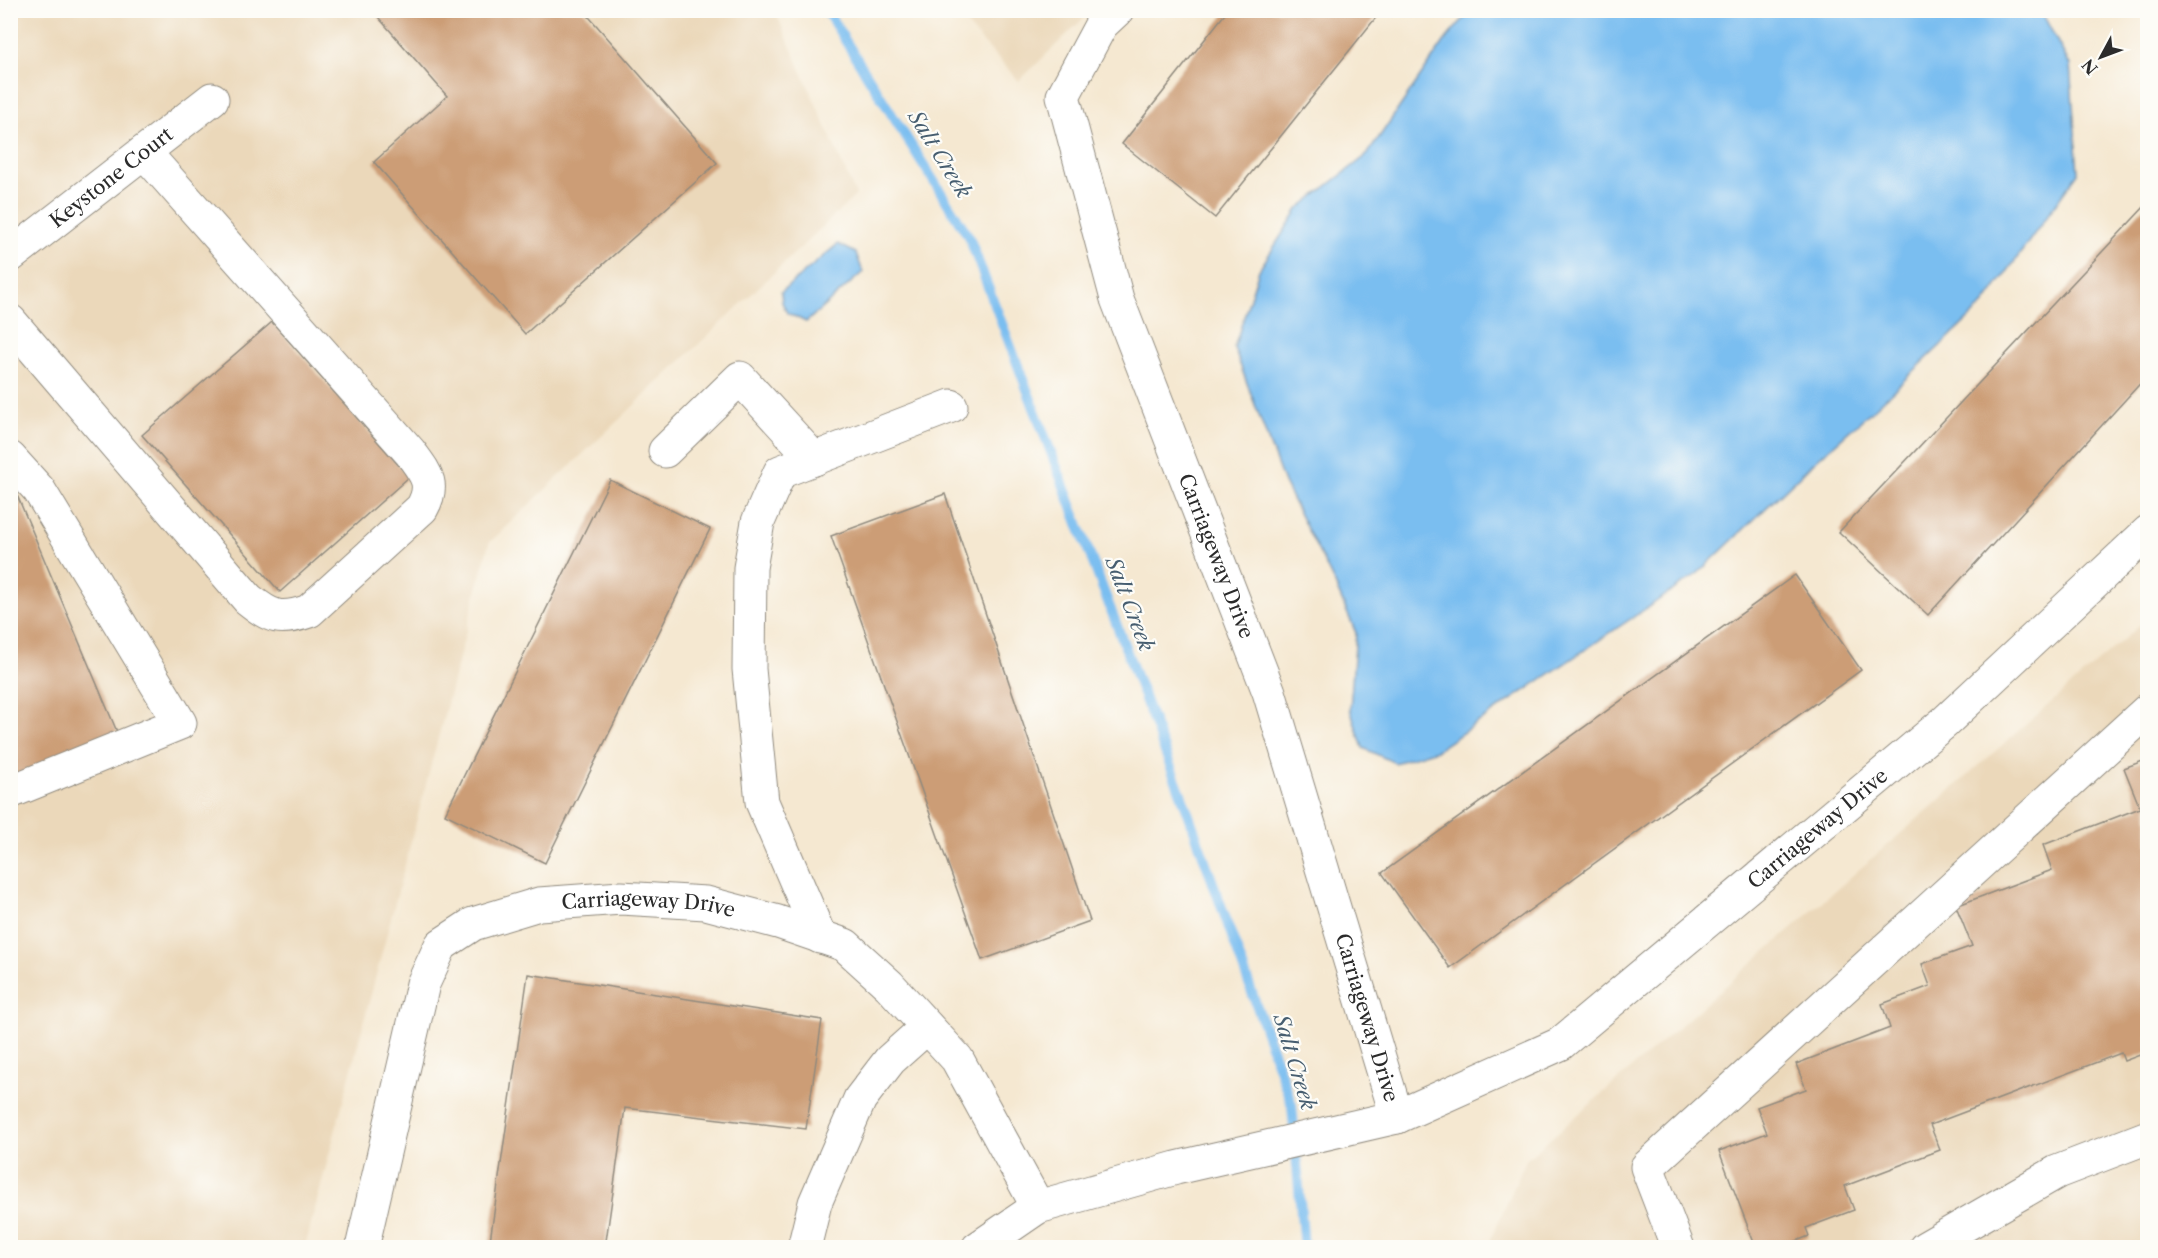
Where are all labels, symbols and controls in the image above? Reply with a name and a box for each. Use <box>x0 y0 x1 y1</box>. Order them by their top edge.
north arrow <box>2071 27 2131 87</box>
text: N <box>2078 55 2102 79</box>
water label: Salt Creek <box>902 104 977 203</box>
street label: Keystone Court <box>45 122 177 233</box>
street label: Carriageway Drive <box>1174 470 1259 642</box>
water label: Salt Creek <box>1100 552 1159 655</box>
street label: Carriageway Drive <box>1743 763 1892 894</box>
street label: Carriageway Drive <box>561 886 738 922</box>
street label: Carriageway Drive <box>1330 931 1404 1105</box>
water label: Salt Creek <box>1268 1009 1321 1113</box>

